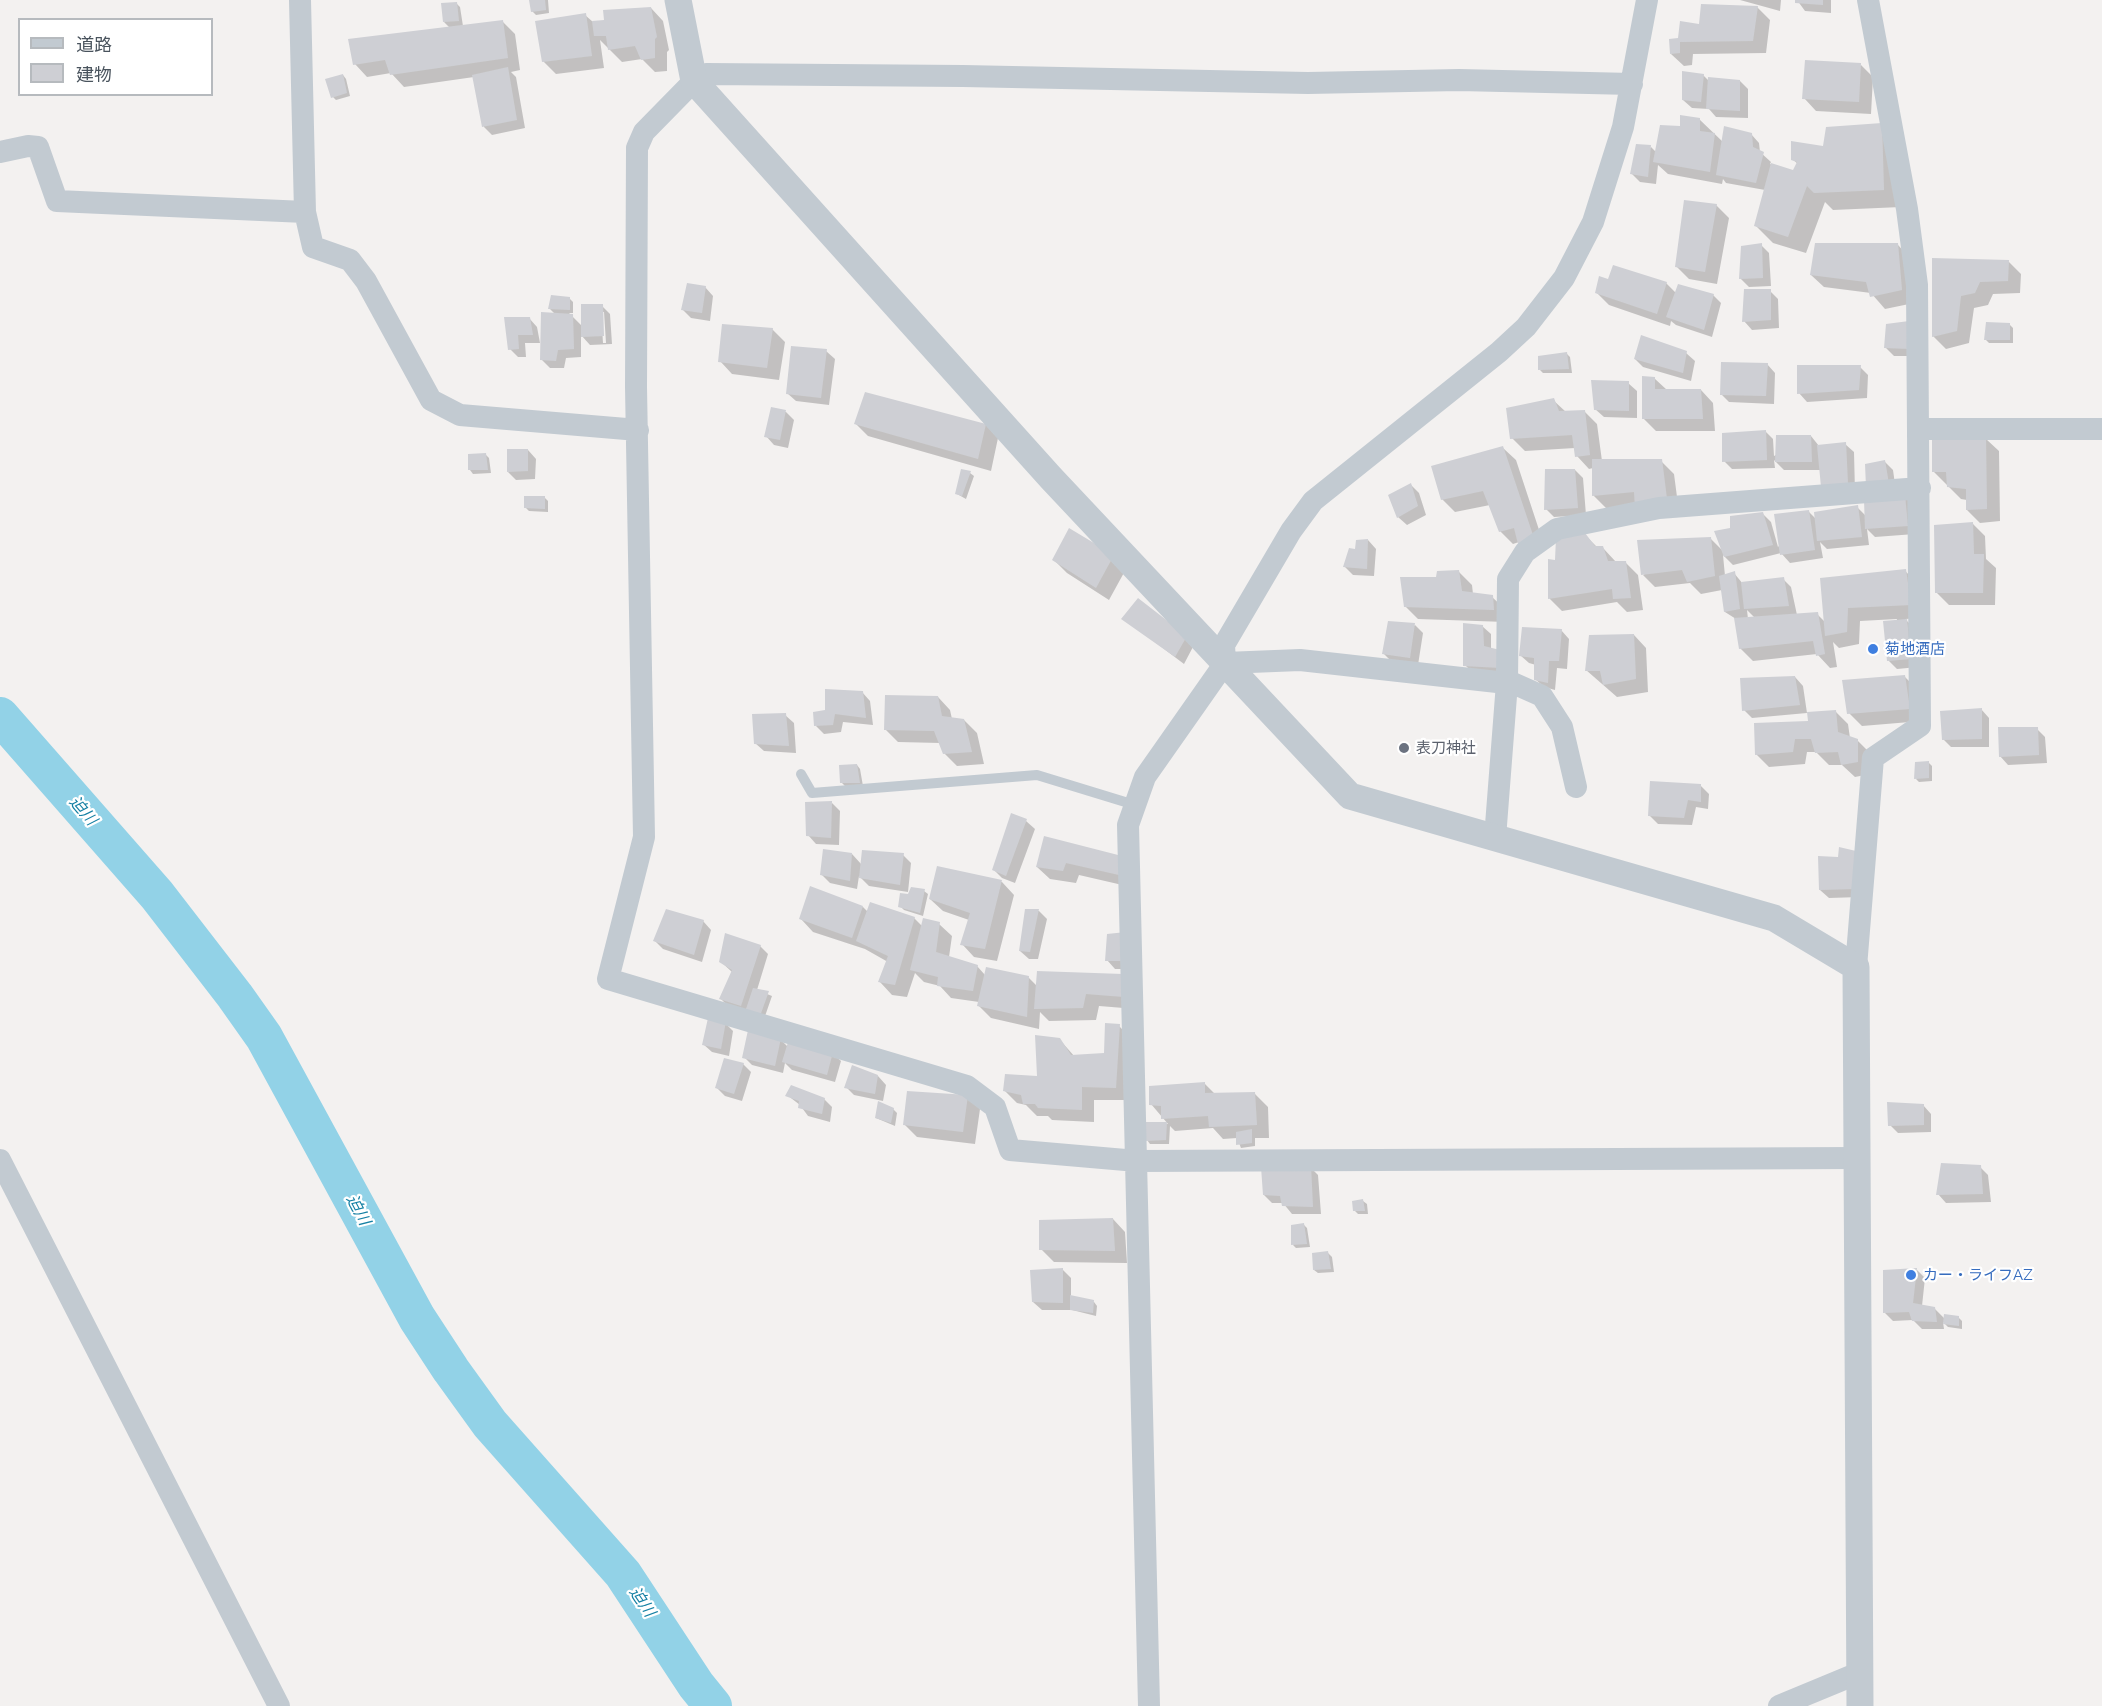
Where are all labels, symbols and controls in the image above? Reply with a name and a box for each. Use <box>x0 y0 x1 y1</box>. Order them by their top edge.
legend <box>18 18 213 96</box>
text: 道路 <box>76 34 112 55</box>
text: 建物 <box>76 64 112 85</box>
place label: 菊地酒店 <box>1885 640 1945 658</box>
marker: 菊地酒店 <box>1866 642 1880 656</box>
place label: 表刀神社 <box>1416 739 1476 757</box>
marker: 表刀神社 <box>1397 741 1411 755</box>
water label: 迫川 <box>65 793 101 829</box>
water label: 迫川 <box>342 1191 374 1229</box>
place label: カー・ライフAZ <box>1923 1266 2033 1284</box>
marker: カー・ライフAZ <box>1904 1268 1918 1282</box>
water label: 迫川 <box>625 1583 659 1621</box>

